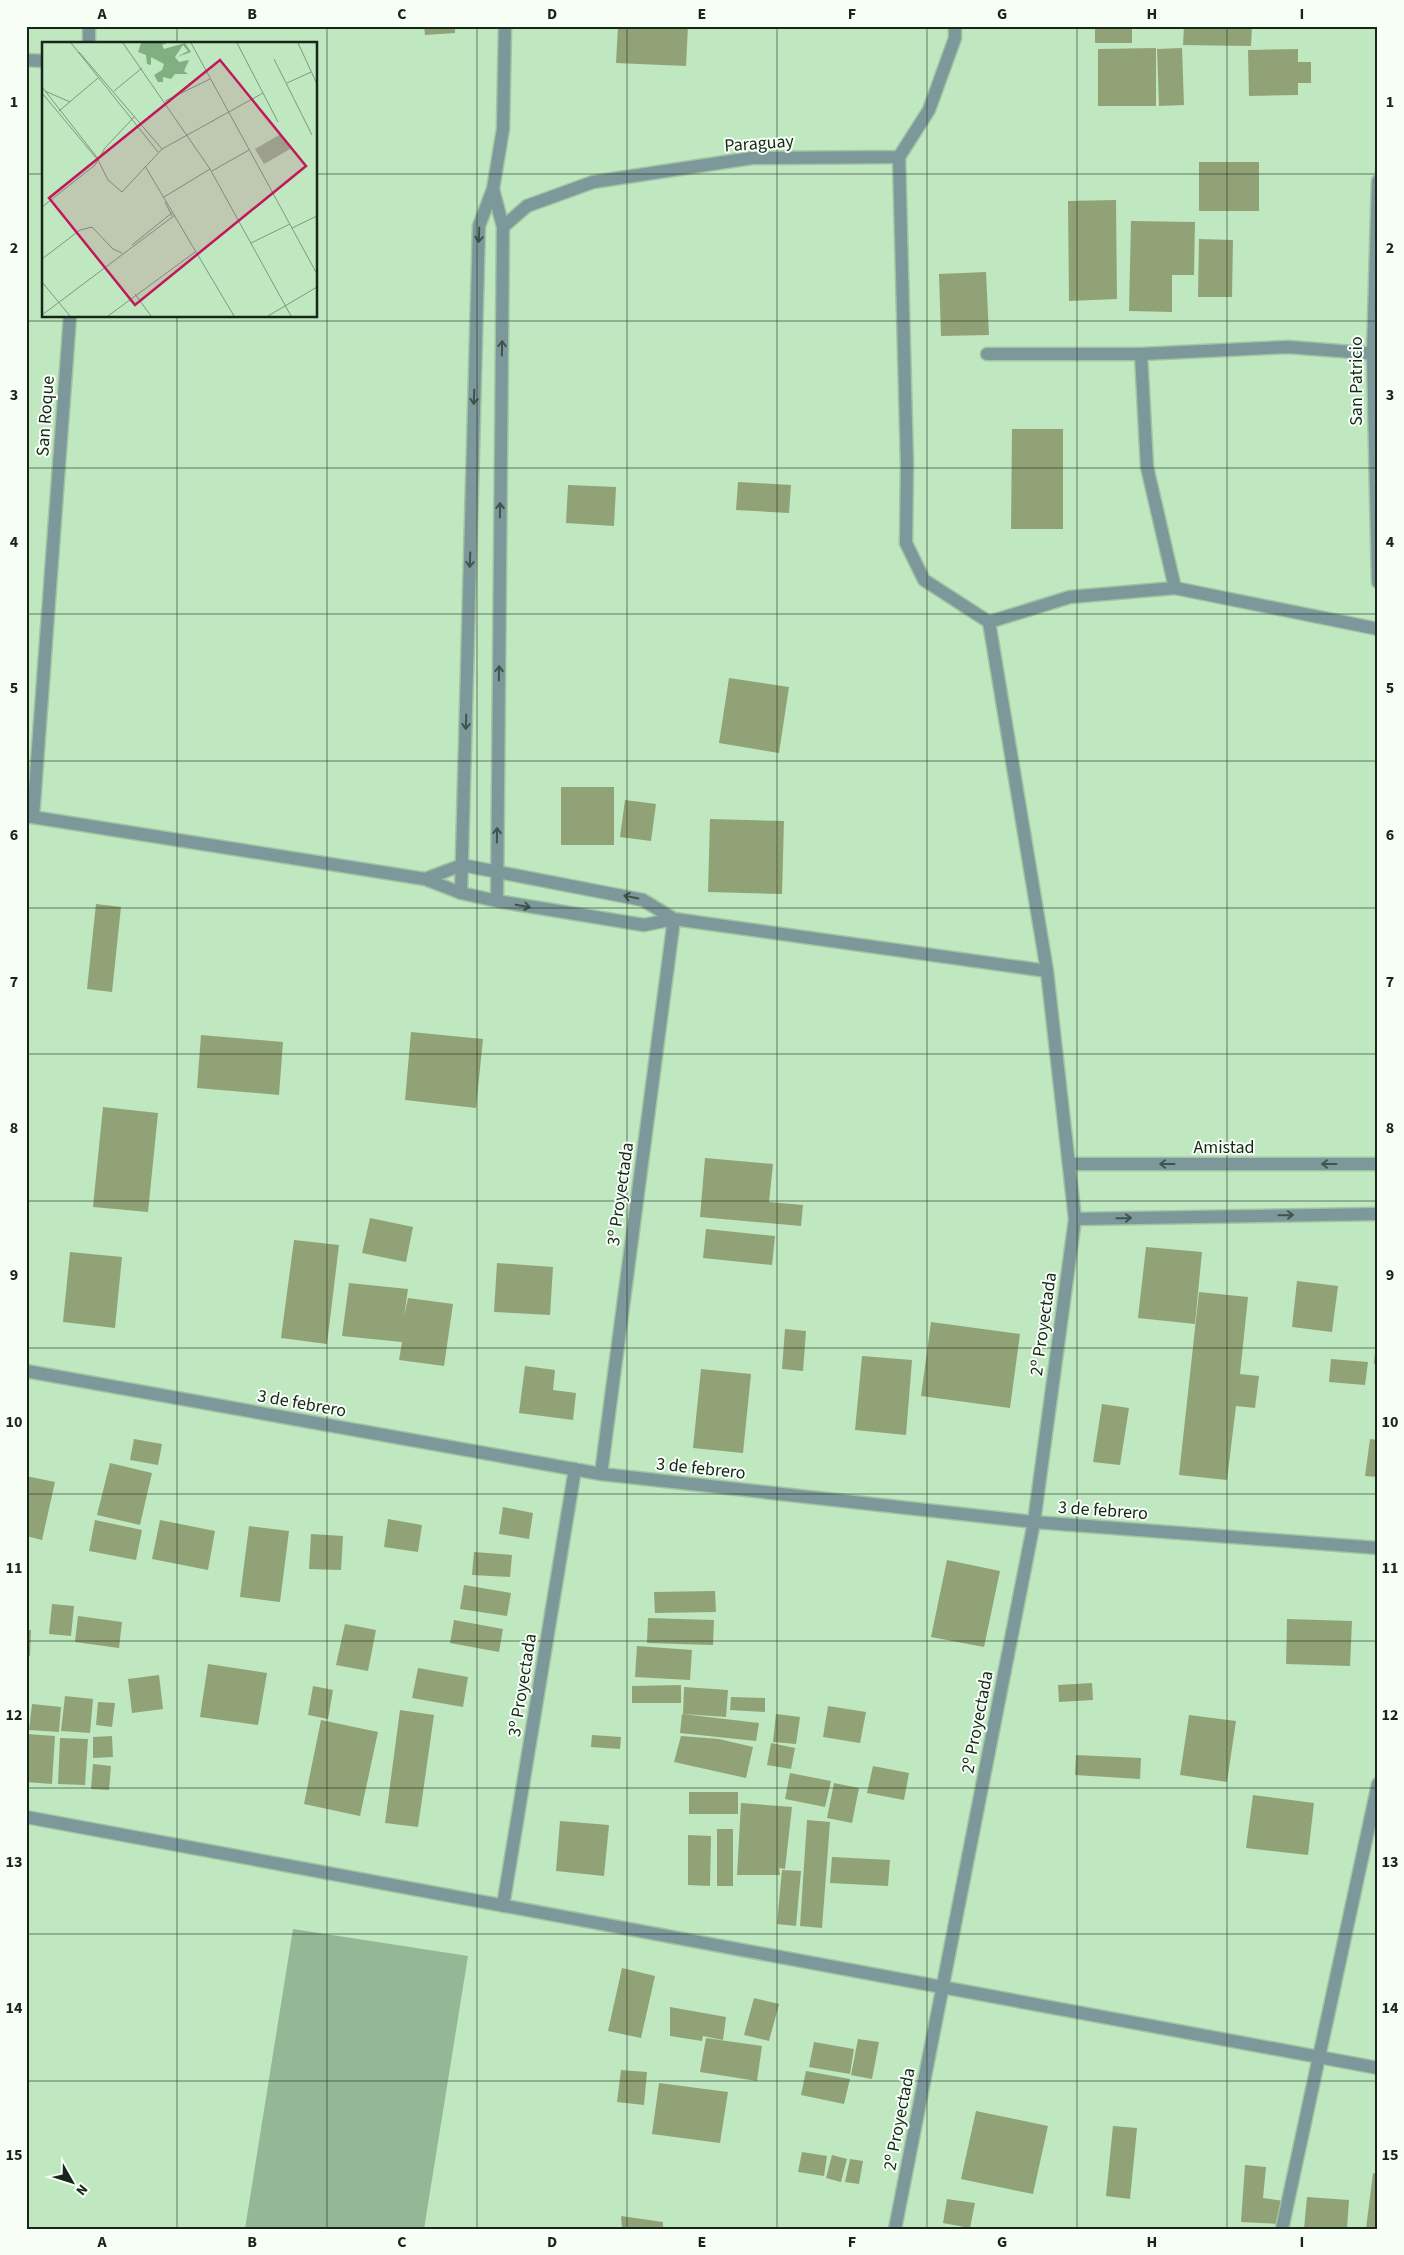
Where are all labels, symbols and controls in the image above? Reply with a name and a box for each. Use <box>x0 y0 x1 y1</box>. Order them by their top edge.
text: A <box>96 3 107 25</box>
text: B <box>247 3 257 25</box>
text: C <box>397 3 407 25</box>
text: D <box>547 3 557 25</box>
text: E <box>698 3 706 25</box>
text: F <box>848 3 856 25</box>
text: G <box>997 3 1007 25</box>
text: H <box>1147 3 1157 25</box>
text: I <box>1300 3 1304 25</box>
inset map <box>42 42 318 318</box>
text: 1 <box>10 91 18 113</box>
text: 1 <box>1386 91 1394 113</box>
street label: Paraguay <box>723 129 795 158</box>
one-way arrow <box>474 227 483 243</box>
text: 2 <box>10 237 18 259</box>
text: 2 <box>1386 237 1394 259</box>
street label: San Patricio <box>1344 336 1369 426</box>
one-way arrow <box>497 340 507 356</box>
street label: San Roque <box>30 375 61 457</box>
text: 3 <box>10 384 18 406</box>
text: 3 <box>1386 384 1394 406</box>
one-way arrow <box>470 389 479 405</box>
one-way arrow <box>495 502 505 518</box>
text: 4 <box>10 531 19 553</box>
text: 4 <box>1386 531 1395 553</box>
one-way arrow <box>465 551 475 567</box>
one-way arrow <box>494 665 504 681</box>
text: 5 <box>10 677 18 699</box>
text: 5 <box>1386 677 1394 699</box>
one-way arrow <box>461 714 470 730</box>
text: 6 <box>10 824 18 846</box>
text: 6 <box>1386 824 1394 846</box>
one-way arrow <box>492 827 502 844</box>
one-way arrow <box>624 892 640 902</box>
one-way arrow <box>514 901 530 911</box>
text: 7 <box>10 971 18 993</box>
text: 7 <box>1386 971 1394 993</box>
text: 8 <box>10 1117 18 1139</box>
text: 8 <box>1386 1117 1394 1139</box>
street label: Amistad <box>1193 1135 1255 1160</box>
street label: 3º Proyectada <box>601 1141 640 1247</box>
one-way arrow <box>1159 1159 1175 1169</box>
one-way arrow <box>1321 1159 1338 1169</box>
one-way arrow <box>1278 1211 1294 1220</box>
one-way arrow <box>1116 1213 1132 1223</box>
text: 9 <box>10 1264 18 1286</box>
text: 9 <box>1386 1264 1394 1286</box>
street label: 2º Proyectada <box>1024 1271 1063 1377</box>
street label: 3 de febrero <box>256 1383 348 1424</box>
text: 10 <box>6 1411 22 1433</box>
text: 10 <box>1382 1411 1398 1433</box>
street label: 3 de febrero <box>655 1451 747 1486</box>
street label: 3 de febrero <box>1057 1495 1149 1526</box>
text: 11 <box>6 1557 22 1579</box>
text: 11 <box>1382 1557 1398 1579</box>
street label: 3º Proyectada <box>502 1632 543 1738</box>
street label: 2º Proyectada <box>955 1669 1000 1776</box>
text: 12 <box>6 1704 22 1726</box>
text: 12 <box>1382 1704 1398 1726</box>
text: 13 <box>6 1851 22 1873</box>
text: 13 <box>1382 1851 1398 1873</box>
text: 14 <box>6 1997 23 2019</box>
text: 14 <box>1382 1997 1399 2019</box>
street label: 2º Proyectada <box>877 2066 922 2173</box>
text: 15 <box>6 2144 22 2166</box>
text: 15 <box>1382 2144 1398 2166</box>
north arrow <box>48 2158 98 2208</box>
text: N <box>71 2180 92 2199</box>
text: A <box>96 2231 107 2253</box>
text: B <box>247 2231 257 2253</box>
text: C <box>397 2231 407 2253</box>
text: D <box>547 2231 557 2253</box>
text: E <box>698 2231 706 2253</box>
text: F <box>848 2231 856 2253</box>
text: G <box>997 2231 1007 2253</box>
text: H <box>1147 2231 1157 2253</box>
text: I <box>1300 2231 1304 2253</box>

